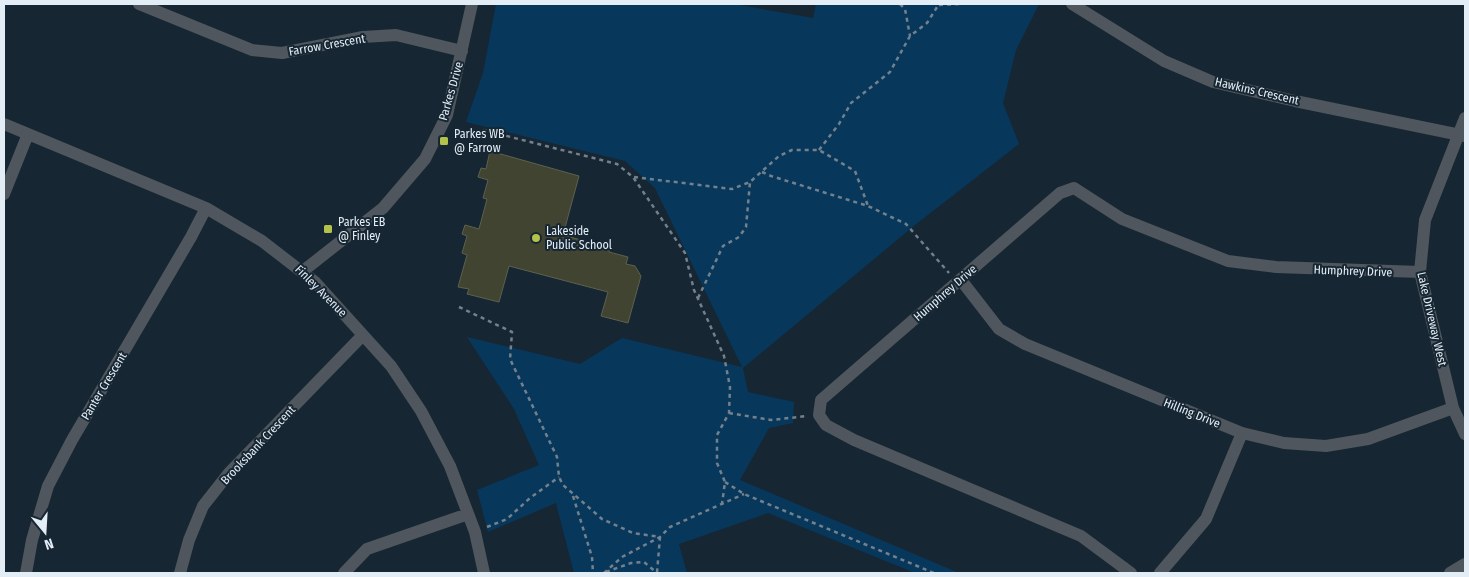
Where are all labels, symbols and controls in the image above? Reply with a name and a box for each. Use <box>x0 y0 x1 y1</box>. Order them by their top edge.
street label: Farrow Crescent <box>288 31 366 59</box>
street label: Parkes Drive <box>436 60 466 122</box>
street label: Hawkins Crescent <box>1214 75 1300 107</box>
place label: Parkes WB @ Farrow <box>454 127 505 155</box>
marker: Parkes WB @ Farrow <box>438 135 450 147</box>
place label: Parkes EB @ Finley <box>338 215 386 243</box>
marker: Parkes EB @ Finley <box>322 223 334 235</box>
place label: Lakeside Public School <box>546 224 612 252</box>
marker: Lakeside Public School <box>530 232 542 244</box>
street label: Finley Avenue <box>292 262 350 320</box>
street label: Humphrey Drive <box>911 262 979 324</box>
street label: Humphrey Drive <box>1313 263 1393 279</box>
street label: Lake Driveway West <box>1414 271 1450 367</box>
street label: Panter Crescent <box>78 350 130 422</box>
street label: Hilling Drive <box>1162 395 1222 431</box>
street label: Brooksbank Crescent <box>218 403 298 487</box>
north arrow <box>20 507 70 557</box>
text: N <box>42 535 55 553</box>

